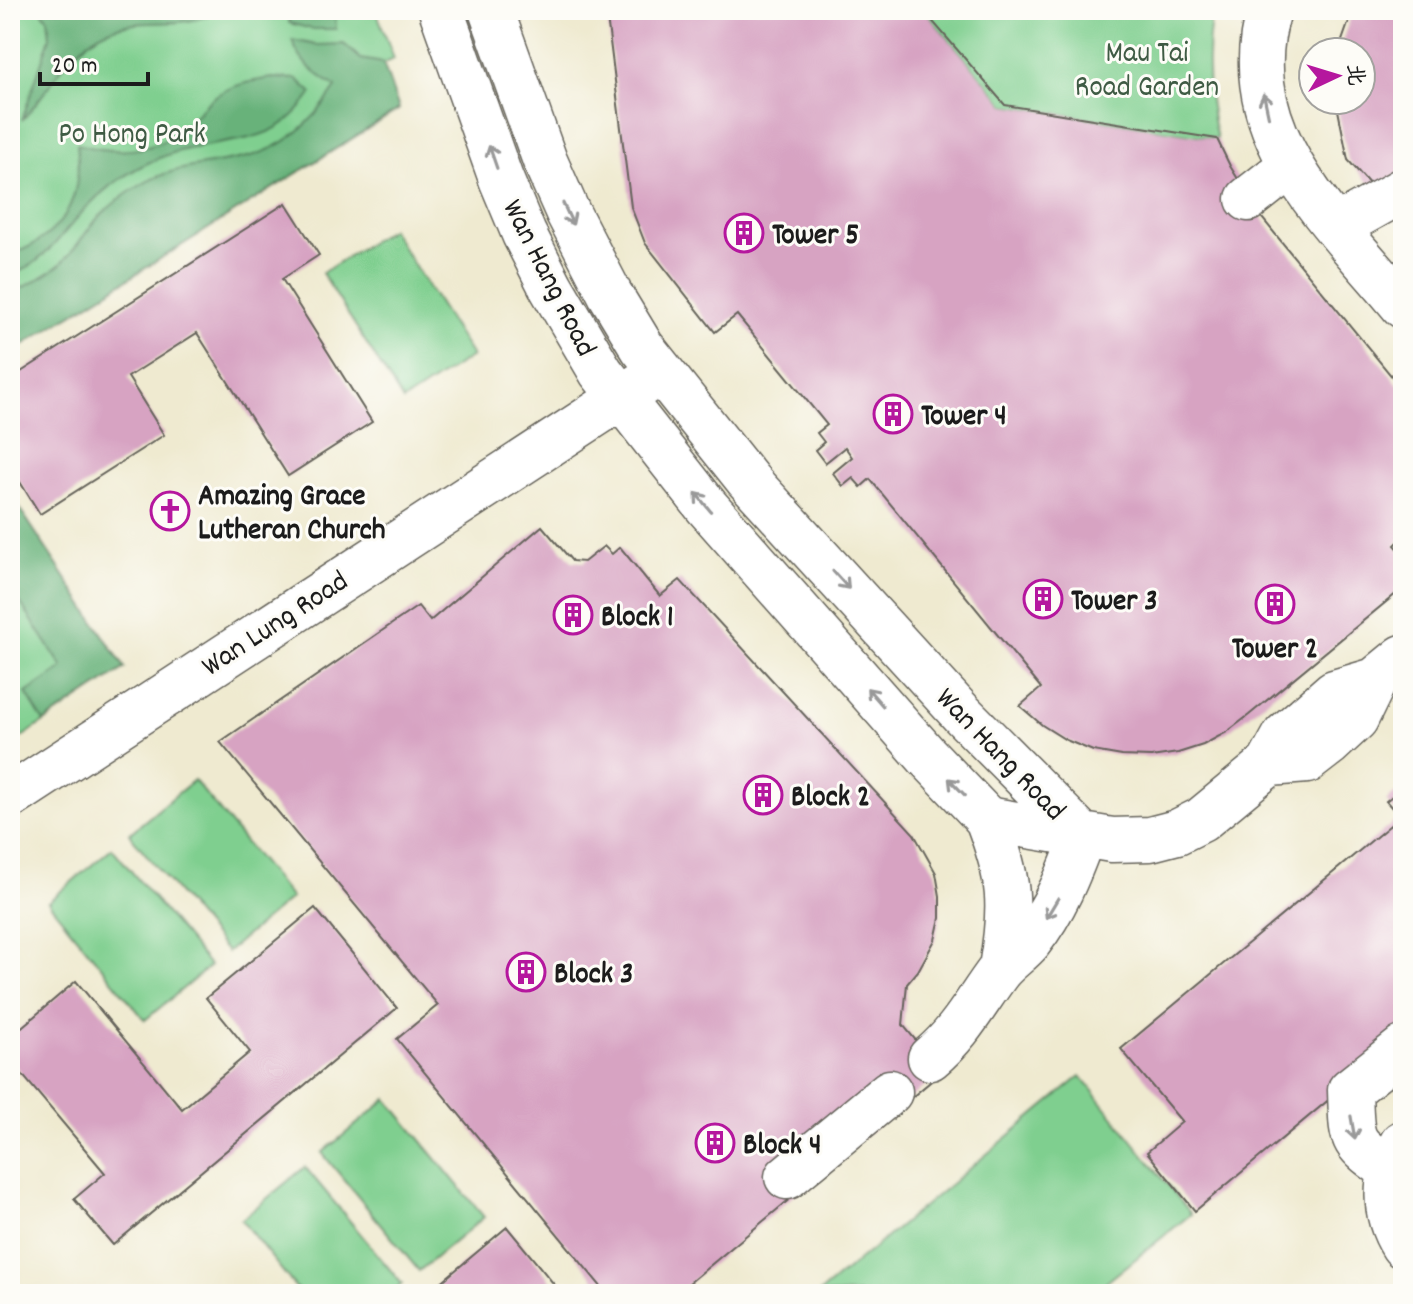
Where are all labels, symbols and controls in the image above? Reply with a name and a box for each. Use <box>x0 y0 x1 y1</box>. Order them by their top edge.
park label: Mau Tai Road Garden <box>1075 34 1219 111</box>
scale bar <box>40 36 148 86</box>
north arrow <box>1297 36 1377 116</box>
text: 20 m <box>52 50 98 84</box>
text: 北 <box>1337 63 1370 87</box>
one-way arrow <box>1258 93 1273 119</box>
park label: Po Hong Park <box>58 115 206 158</box>
one-way arrow <box>485 145 499 169</box>
street label: Wan Hang Road <box>489 193 605 365</box>
one-way arrow <box>561 202 576 226</box>
building icon: Tower 5 <box>723 212 765 254</box>
place label: Tower 5 <box>772 216 859 259</box>
building icon: Tower 4 <box>872 393 914 435</box>
place label: Tower 4 <box>921 397 1007 440</box>
place label: Amazing Grace Lutheran Church <box>198 477 386 554</box>
church icon: Amazing Grace Lutheran Church <box>149 490 191 532</box>
one-way arrow <box>694 492 712 513</box>
street label: Wan Lung Road <box>195 562 358 689</box>
one-way arrow <box>832 570 850 590</box>
building icon: Tower 3 <box>1022 578 1064 620</box>
place label: Tower 3 <box>1071 582 1158 625</box>
building icon: Tower 2 <box>1254 583 1296 625</box>
building icon: Block 1 <box>552 594 594 636</box>
place label: Block 1 <box>601 598 674 641</box>
place label: Tower 2 <box>1232 630 1318 673</box>
street label: Wan Hang Road <box>924 680 1074 833</box>
one-way arrow <box>866 687 884 707</box>
building icon: Block 2 <box>742 774 784 816</box>
place label: Block 2 <box>791 778 870 821</box>
one-way arrow <box>948 778 967 797</box>
one-way arrow <box>1044 896 1060 919</box>
building icon: Block 3 <box>505 951 547 993</box>
place label: Block 3 <box>554 955 633 998</box>
one-way arrow <box>1347 1114 1362 1140</box>
building icon: Block 4 <box>694 1122 736 1164</box>
place label: Block 4 <box>743 1126 821 1169</box>

